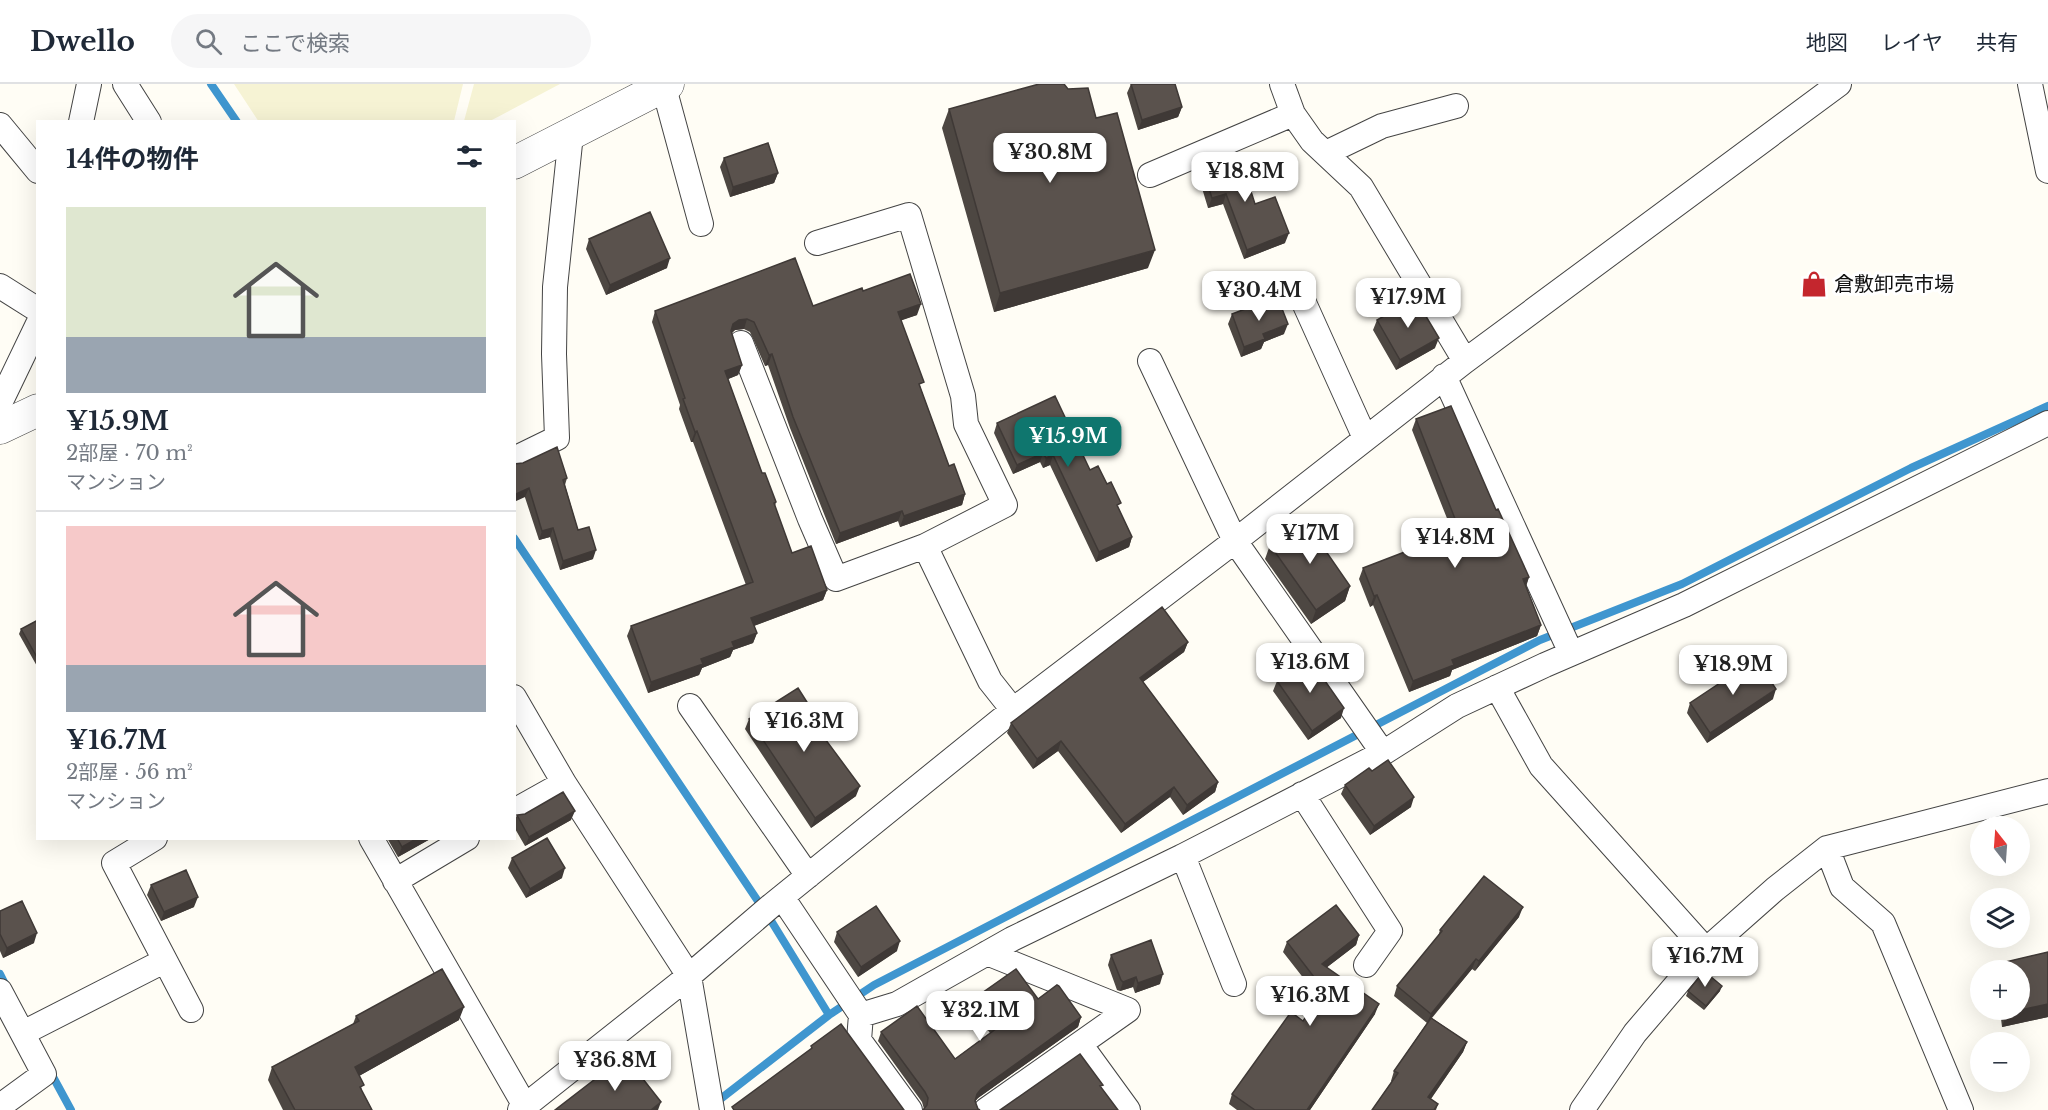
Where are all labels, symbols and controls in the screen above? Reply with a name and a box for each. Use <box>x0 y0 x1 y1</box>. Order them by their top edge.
search box <box>171 14 591 68</box>
text: Dwello <box>30 24 135 59</box>
icon: search <box>192 25 225 58</box>
text: ここで検索 <box>240 30 350 57</box>
text: 地図 <box>1806 30 1848 56</box>
text: レイヤ <box>1881 30 1943 56</box>
text: 共有 <box>1976 30 2018 56</box>
pin: ¥30.8M <box>1001 133 1099 184</box>
icon: filters <box>453 140 486 173</box>
text: ¥30.8M <box>1007 140 1093 164</box>
text: 14件の物件 <box>66 143 199 175</box>
pin: ¥18.8M <box>1196 152 1294 203</box>
text: ¥18.8M <box>1205 159 1285 183</box>
icon: home <box>222 246 330 354</box>
shop icon: 倉敷卸売市場 <box>1799 269 1829 299</box>
pin: ¥30.4M <box>1210 271 1308 322</box>
place label: 倉敷卸売市場 <box>1834 272 1954 296</box>
text: ¥30.4M <box>1216 278 1302 302</box>
pin: ¥17.9M <box>1359 278 1457 329</box>
text: ¥17.9M <box>1370 285 1446 309</box>
text: ¥15.9M <box>66 405 169 437</box>
pin: ¥15.9M <box>1019 417 1117 468</box>
text: ¥15.9M <box>1028 424 1108 448</box>
text: 2部屋 · 70 m² <box>66 441 193 465</box>
text: マンション <box>66 470 166 494</box>
pin: ¥17M <box>1274 514 1346 565</box>
pin: ¥14.8M <box>1406 518 1504 569</box>
text: ¥17M <box>1280 521 1340 545</box>
text: ¥14.8M <box>1415 525 1495 549</box>
icon: home <box>222 565 330 673</box>
pin: ¥13.6M <box>1261 643 1359 694</box>
pin: ¥18.9M <box>1684 645 1782 696</box>
text: ¥13.6M <box>1270 650 1350 674</box>
text: ¥18.9M <box>1693 652 1773 676</box>
pin: ¥16.3M <box>755 702 853 753</box>
text: ¥16.3M <box>764 709 844 733</box>
text: ¥16.7M <box>66 724 167 756</box>
text: 2部屋 · 56 m² <box>66 760 193 784</box>
text: マンション <box>66 789 166 813</box>
north arrow <box>1970 816 2030 876</box>
map controls <box>1970 816 2030 1092</box>
button: layers <box>1970 888 2030 948</box>
pin: ¥16.7M <box>1656 937 1754 988</box>
text: ¥16.7M <box>1666 944 1744 968</box>
button: + <box>1970 960 2030 1020</box>
pin: ¥16.3M <box>1261 976 1359 1027</box>
text: ¥16.3M <box>1270 983 1350 1007</box>
pin: ¥32.1M <box>931 991 1029 1042</box>
text: ¥32.1M <box>940 998 1020 1022</box>
button: − <box>1970 1032 2030 1092</box>
pin: ¥36.8M <box>566 1041 664 1092</box>
text: ¥36.8M <box>573 1048 657 1072</box>

